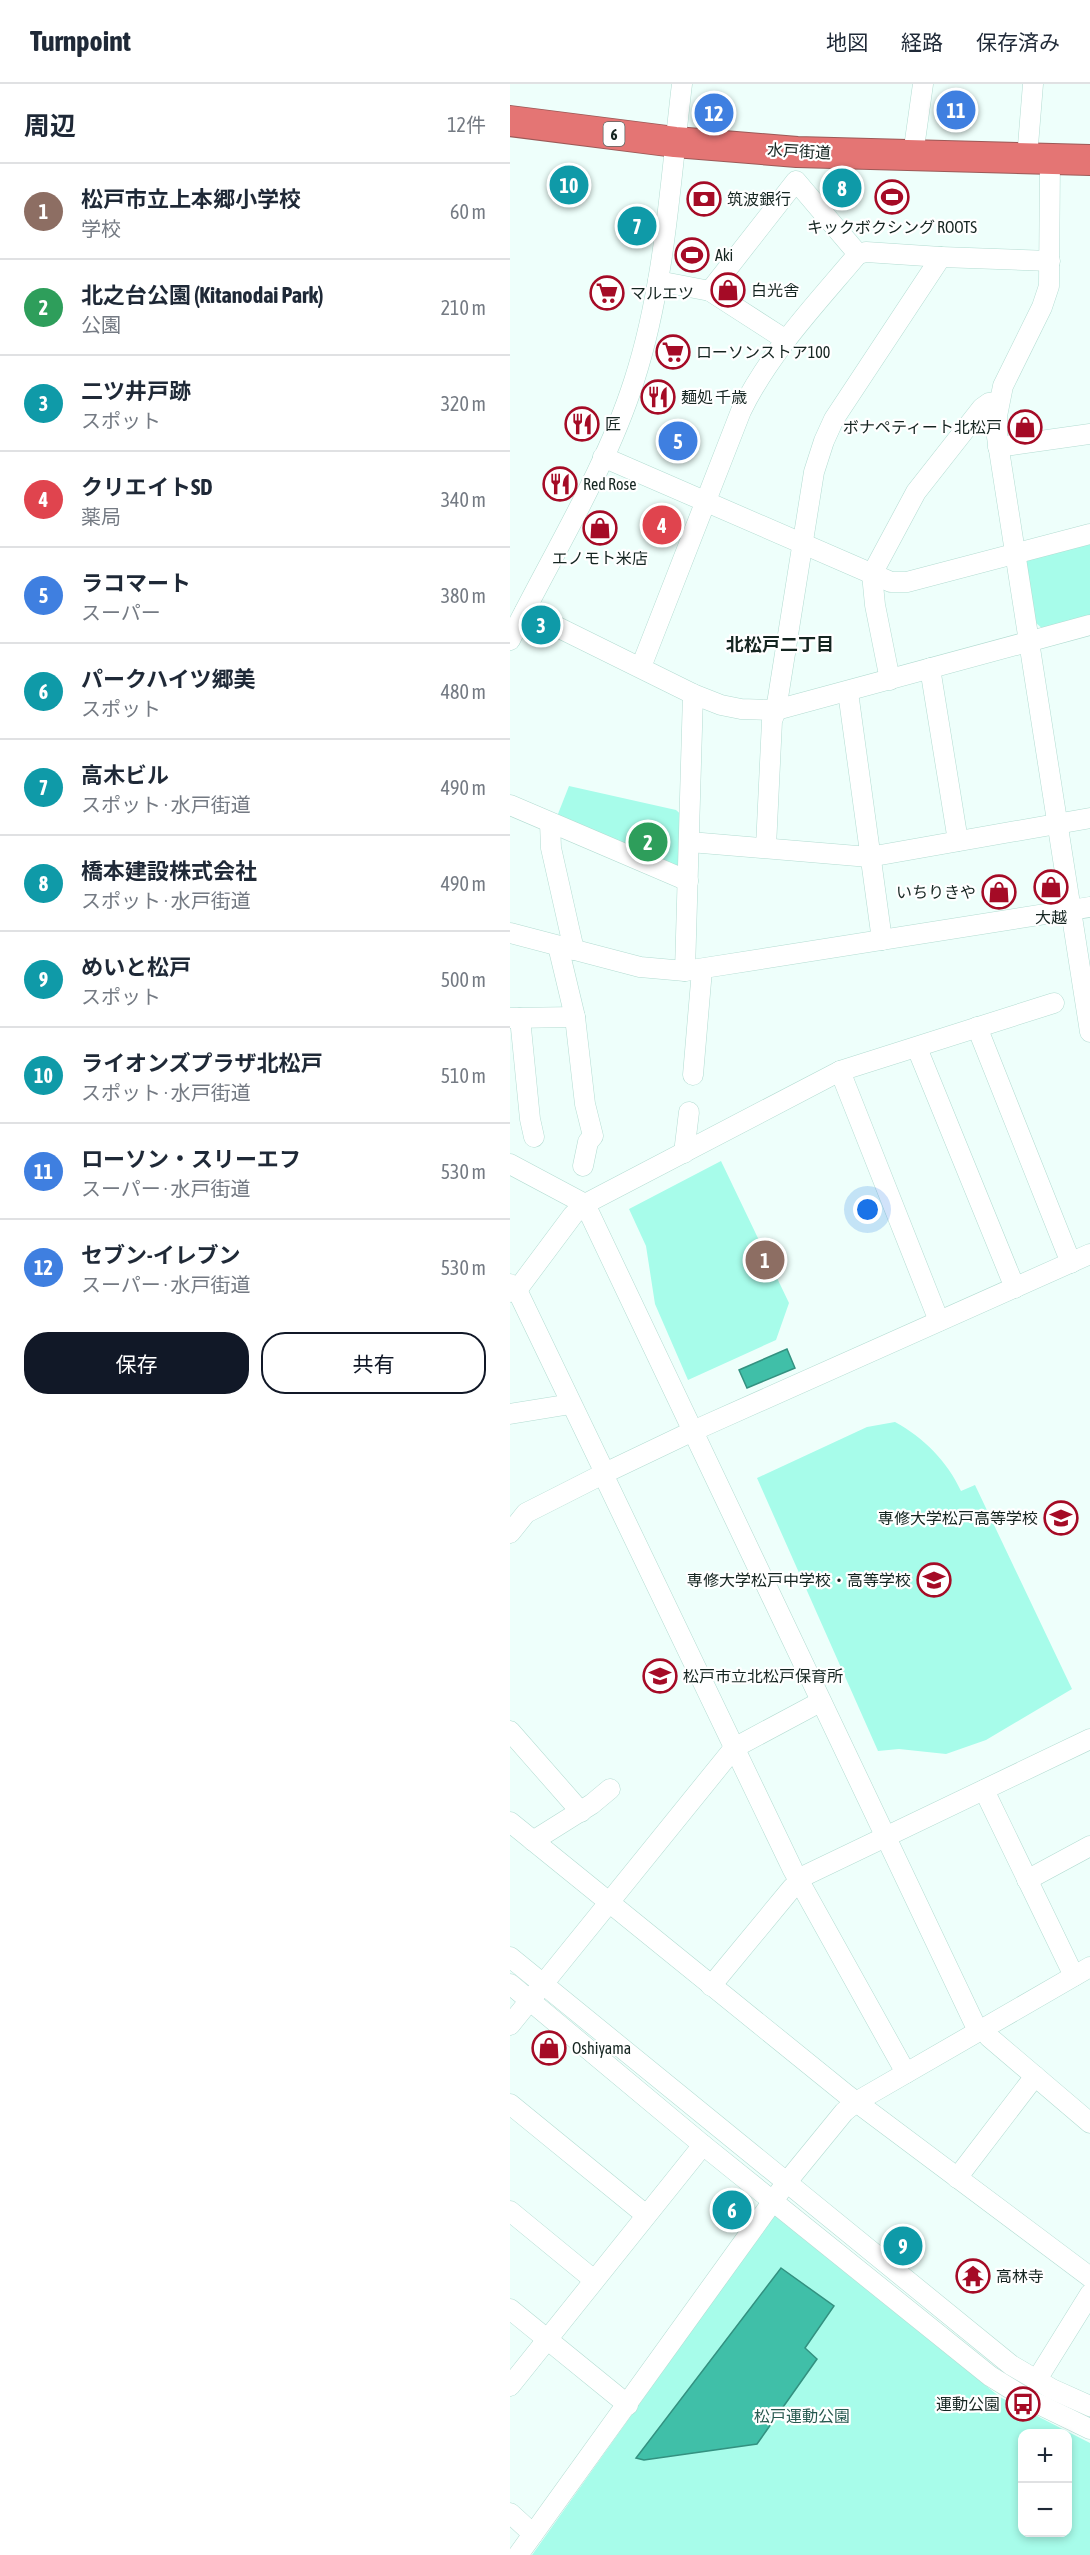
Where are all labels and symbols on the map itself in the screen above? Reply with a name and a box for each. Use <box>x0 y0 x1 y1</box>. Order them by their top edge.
pin: 11 <box>936 87 976 132</box>
pin: 12 <box>694 90 734 135</box>
road number: 6 <box>604 122 624 146</box>
street label: 水戸街道 <box>767 140 831 162</box>
pin: 10 <box>550 162 588 208</box>
pin: 8 <box>822 166 862 210</box>
sports icon: キックボクシング ROOTS <box>874 179 910 215</box>
bank icon: 筑波銀行 <box>686 181 722 217</box>
place label: 筑波銀行 <box>727 190 791 208</box>
pin: 7 <box>618 204 656 248</box>
place label: キックボクシング ROOTS <box>807 218 977 236</box>
sports icon: Aki <box>674 237 710 273</box>
place label: Aki <box>715 246 733 264</box>
shop icon: 白光舎 <box>710 272 746 308</box>
supermarket icon: マルエツ <box>589 275 625 311</box>
place label: 白光舎 <box>751 281 799 299</box>
place label: マルエツ <box>630 284 694 302</box>
supermarket icon: ローソンストア100 <box>655 334 691 370</box>
place label: ローソンストア100 <box>696 343 830 361</box>
restaurant icon: 麺処 千歳 <box>640 379 676 415</box>
place label: 麺処 千歳 <box>681 388 747 406</box>
restaurant icon: 匠 <box>564 406 600 442</box>
shop icon: ボナペティート北松戸 <box>1007 409 1043 445</box>
place label: 匠 <box>605 415 621 433</box>
pin: 5 <box>658 418 698 464</box>
place label: ボナペティート北松戸 <box>843 418 1002 436</box>
restaurant icon: Red Rose <box>542 466 578 502</box>
place label: Red Rose <box>583 475 636 493</box>
pin: 4 <box>642 502 682 548</box>
shop icon: エノモト米店 <box>582 510 618 546</box>
place label: エノモト米店 <box>552 549 648 567</box>
pin: 3 <box>522 602 561 648</box>
district label: 北松戸二丁目 <box>726 634 834 655</box>
pin: 2 <box>628 820 668 864</box>
shop icon: 大越 <box>1033 869 1069 905</box>
shop icon: いちりきや <box>981 874 1017 910</box>
place label: いちりきや <box>896 883 976 901</box>
place label: 大越 <box>1035 908 1067 926</box>
your location <box>853 1195 882 1224</box>
pin: 1 <box>746 1238 784 1282</box>
school or university icon: 専修大学松戸高等学校 <box>1043 1500 1079 1536</box>
place label: 専修大学松戸高等学校 <box>878 1509 1038 1527</box>
school or university icon: 専修大学松戸中学校・高等学校 <box>916 1562 952 1598</box>
place label: 専修大学松戸中学校・高等学校 <box>687 1571 911 1589</box>
school or university icon: 松戸市立北松戸保育所 <box>642 1658 678 1694</box>
place label: 松戸市立北松戸保育所 <box>683 1667 843 1685</box>
shop icon: Oshiyama <box>531 2030 567 2066</box>
place label: Oshiyama <box>572 2039 631 2058</box>
pin: 6 <box>712 2188 752 2232</box>
pin: 9 <box>884 2224 922 2268</box>
temple icon: 高林寺 <box>955 2258 991 2294</box>
place label: 高林寺 <box>996 2267 1044 2285</box>
bus stop icon: 運動公園 <box>1005 2386 1041 2422</box>
place label: 運動公園 <box>936 2395 1000 2413</box>
park label: 松戸運動公園 <box>754 2407 850 2425</box>

